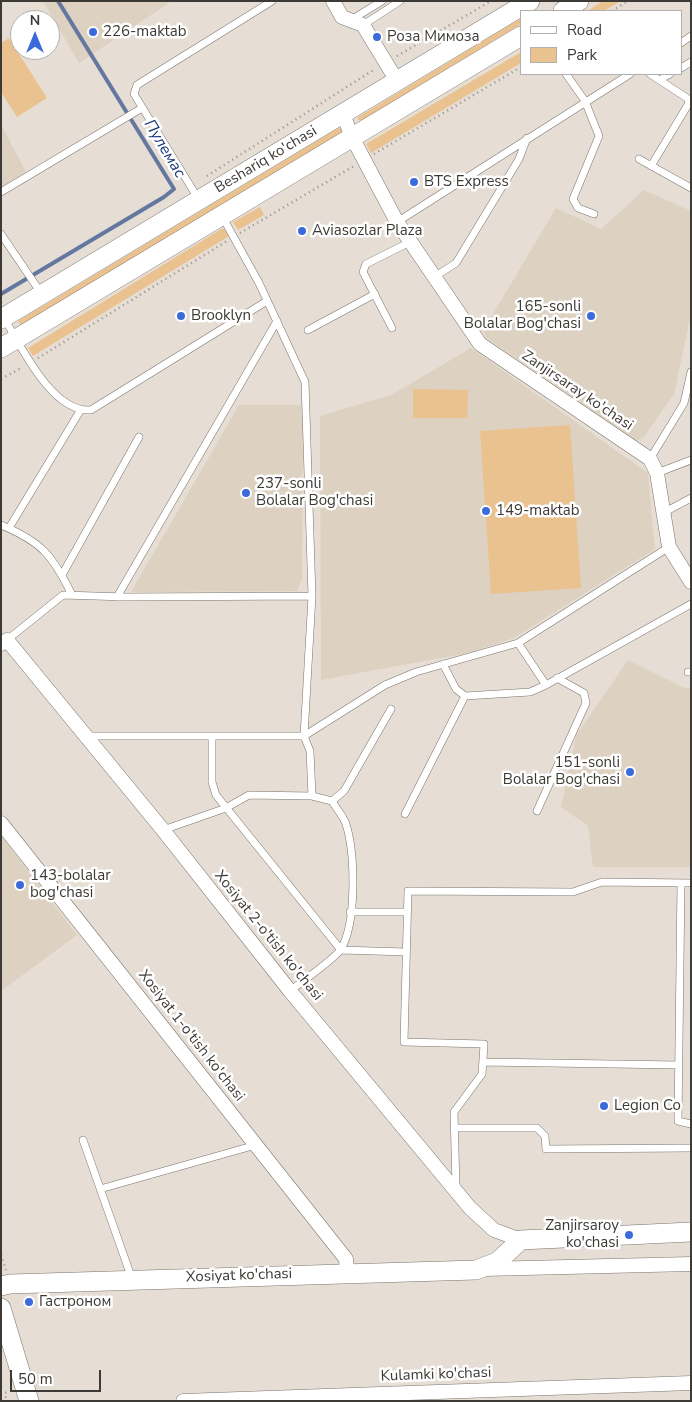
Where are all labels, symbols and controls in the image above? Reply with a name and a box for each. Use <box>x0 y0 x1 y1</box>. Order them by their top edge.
north arrow <box>10 10 60 60</box>
legend <box>520 10 682 75</box>
text: N <box>30 11 40 30</box>
text: Road <box>567 20 602 40</box>
place label: 226-maktab <box>103 23 186 41</box>
marker: 226-maktab <box>87 26 99 38</box>
place label: Роза Мимоза <box>387 28 480 46</box>
marker: Роза Мимоза <box>371 31 383 43</box>
text: Park <box>567 45 597 65</box>
water label: Пулемас <box>139 116 189 182</box>
street label: Beshariq ko'chasi <box>212 122 320 198</box>
place label: BTS Express <box>424 173 509 191</box>
marker: BTS Express <box>408 176 420 188</box>
place label: Aviasozlar Plaza <box>312 222 422 240</box>
marker: Aviasozlar Plaza <box>296 225 308 237</box>
place label: 165-sonli Bolalar Bog'chasi <box>464 298 581 333</box>
place label: Brooklyn <box>191 307 251 325</box>
marker: Brooklyn <box>175 310 187 322</box>
marker: 165-sonli Bolalar Bog'chasi <box>585 310 597 322</box>
street label: Zanjirsaray ko'chasi <box>518 347 636 435</box>
place label: 237-sonli Bolalar Bog'chasi <box>256 475 373 510</box>
marker: 237-sonli Bolalar Bog'chasi <box>240 487 252 499</box>
place label: 149-maktab <box>496 502 579 520</box>
marker: 149-maktab <box>480 505 492 517</box>
place label: 151-sonli Bolalar Bog'chasi <box>503 754 620 789</box>
marker: 151-sonli Bolalar Bog'chasi <box>624 766 636 778</box>
place label: 143-bolalar bog'chasi <box>30 867 111 902</box>
street label: Xosiyat 2-o'tish ko'chasi <box>210 867 326 1005</box>
marker: 143-bolalar bog'chasi <box>14 879 26 891</box>
street label: Xosiyat 1-o'tish ko'chasi <box>134 967 248 1105</box>
place label: Legion Co <box>614 1097 681 1115</box>
marker: Legion Co <box>598 1100 610 1112</box>
place label: Zanjirsaroy ko'chasi <box>545 1217 619 1252</box>
marker: Zanjirsaroy ko'chasi <box>623 1229 635 1241</box>
street label: Xosiyat ko'chasi <box>186 1265 292 1287</box>
place label: Гастроном <box>39 1293 111 1311</box>
marker: Гастроном <box>23 1296 35 1308</box>
scale bar <box>12 1360 104 1392</box>
street label: Kulamki ko'chasi <box>380 1364 492 1386</box>
text: 50 m <box>18 1369 53 1389</box>

